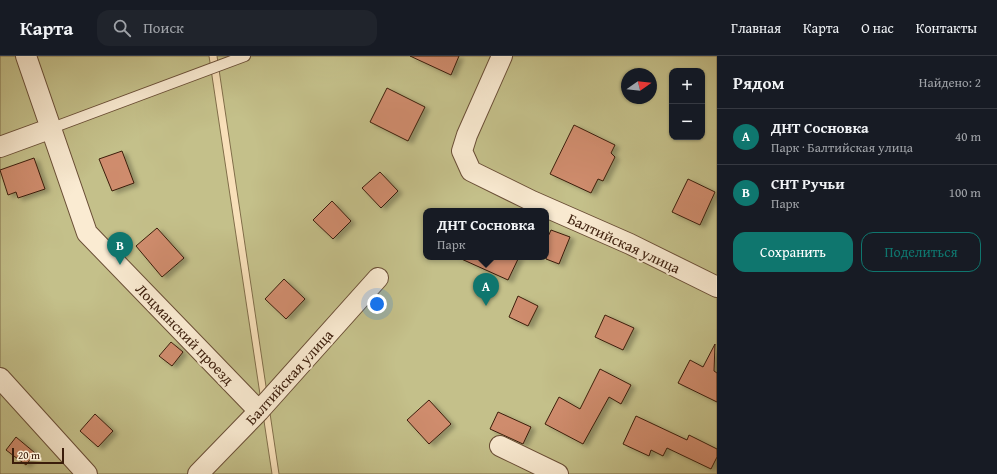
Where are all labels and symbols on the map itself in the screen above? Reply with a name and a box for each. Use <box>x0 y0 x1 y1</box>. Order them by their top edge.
north arrow <box>621 68 657 104</box>
street label: Балтийская улица <box>564 208 685 279</box>
pin: B <box>107 232 133 265</box>
pin: A <box>473 273 499 306</box>
street label: Лоцманский проезд <box>131 279 239 389</box>
your location <box>367 294 387 314</box>
street label: Балтийская улица <box>240 324 338 429</box>
scale bar <box>12 446 64 465</box>

